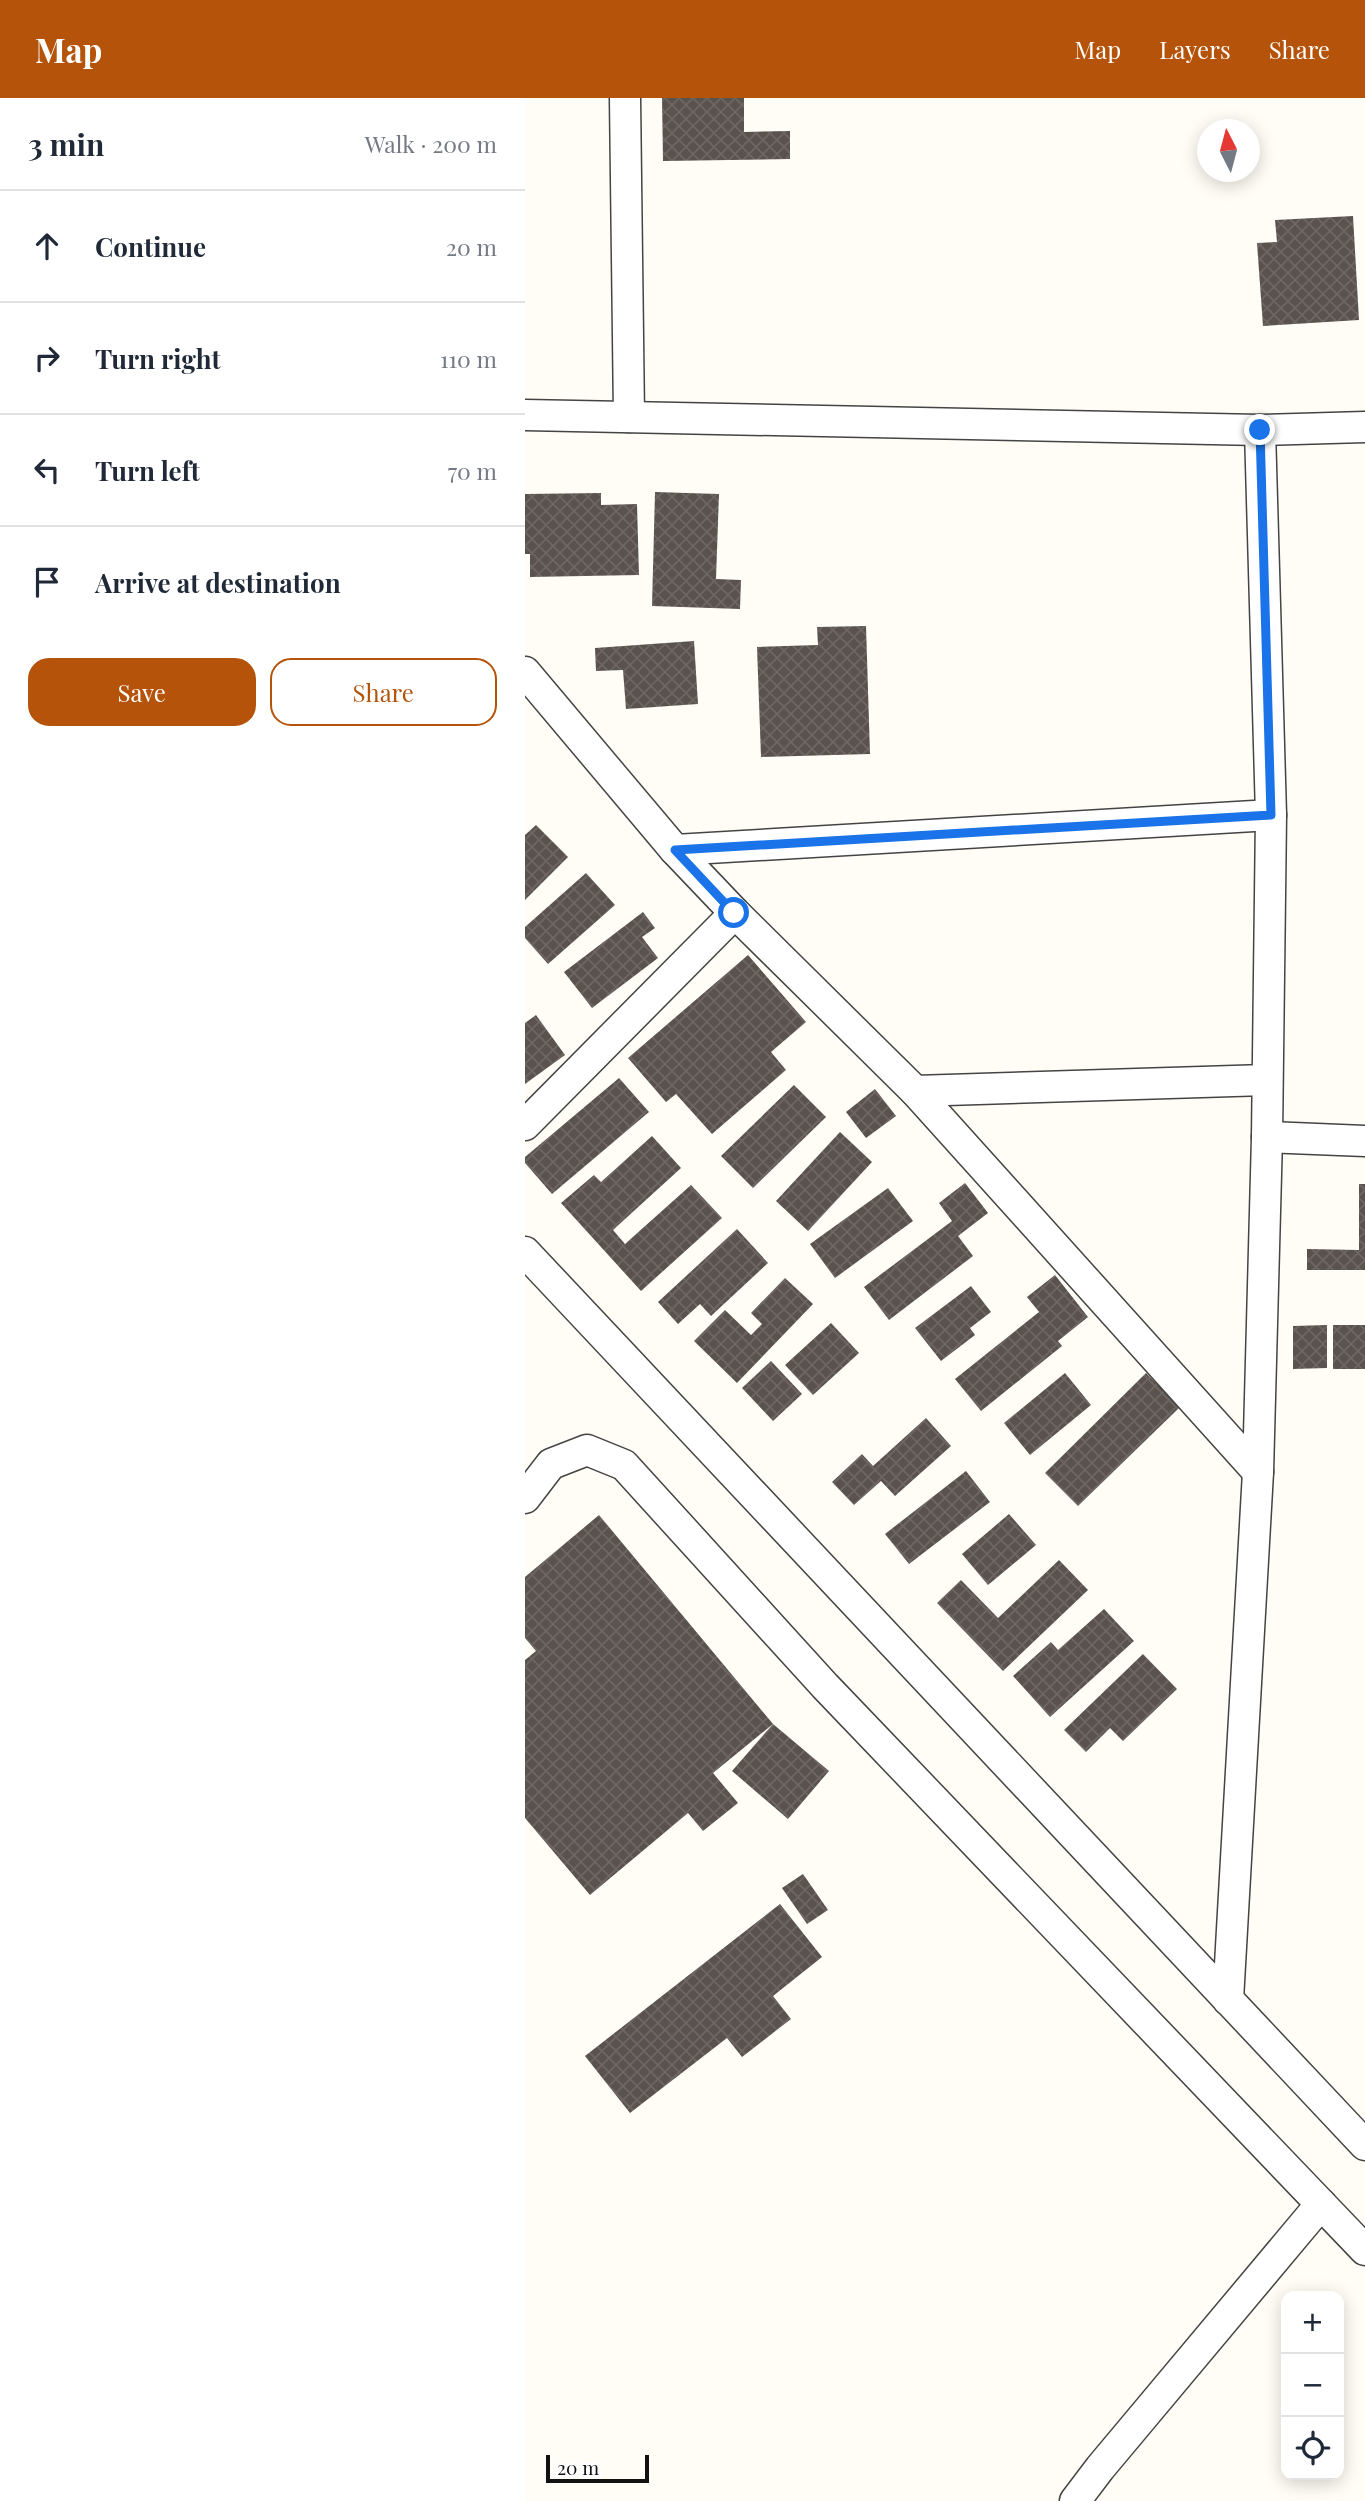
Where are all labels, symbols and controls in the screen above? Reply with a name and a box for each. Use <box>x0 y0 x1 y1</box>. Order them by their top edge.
text: Map <box>35 27 102 71</box>
text: Map <box>1075 33 1121 65</box>
text: Layers <box>1159 33 1231 65</box>
text: Share <box>1269 33 1330 65</box>
north arrow <box>1197 119 1260 182</box>
text: 3 min <box>28 124 104 164</box>
text: Walk · 200 m <box>365 128 497 159</box>
icon: ahead <box>28 227 66 265</box>
text: Continue <box>95 229 206 264</box>
text: 20 m <box>446 231 497 262</box>
icon: right <box>28 339 66 377</box>
text: Turn right <box>95 341 221 376</box>
text: 110 m <box>440 343 497 374</box>
route end <box>1244 414 1275 445</box>
icon: left <box>28 451 66 489</box>
text: Turn left <box>95 453 200 488</box>
text: 70 m <box>448 455 497 486</box>
icon: arrive <box>28 563 66 601</box>
text: Arrive at destination <box>95 565 341 600</box>
button: Save <box>28 658 256 726</box>
button: Share <box>270 658 497 726</box>
route start <box>718 897 749 928</box>
map controls <box>1281 2291 1344 2480</box>
button: + <box>1281 2291 1344 2354</box>
button: − <box>1281 2354 1344 2417</box>
button: locate <box>1281 2417 1344 2480</box>
scale bar <box>546 2452 649 2484</box>
text: 20 m <box>557 2454 599 2480</box>

